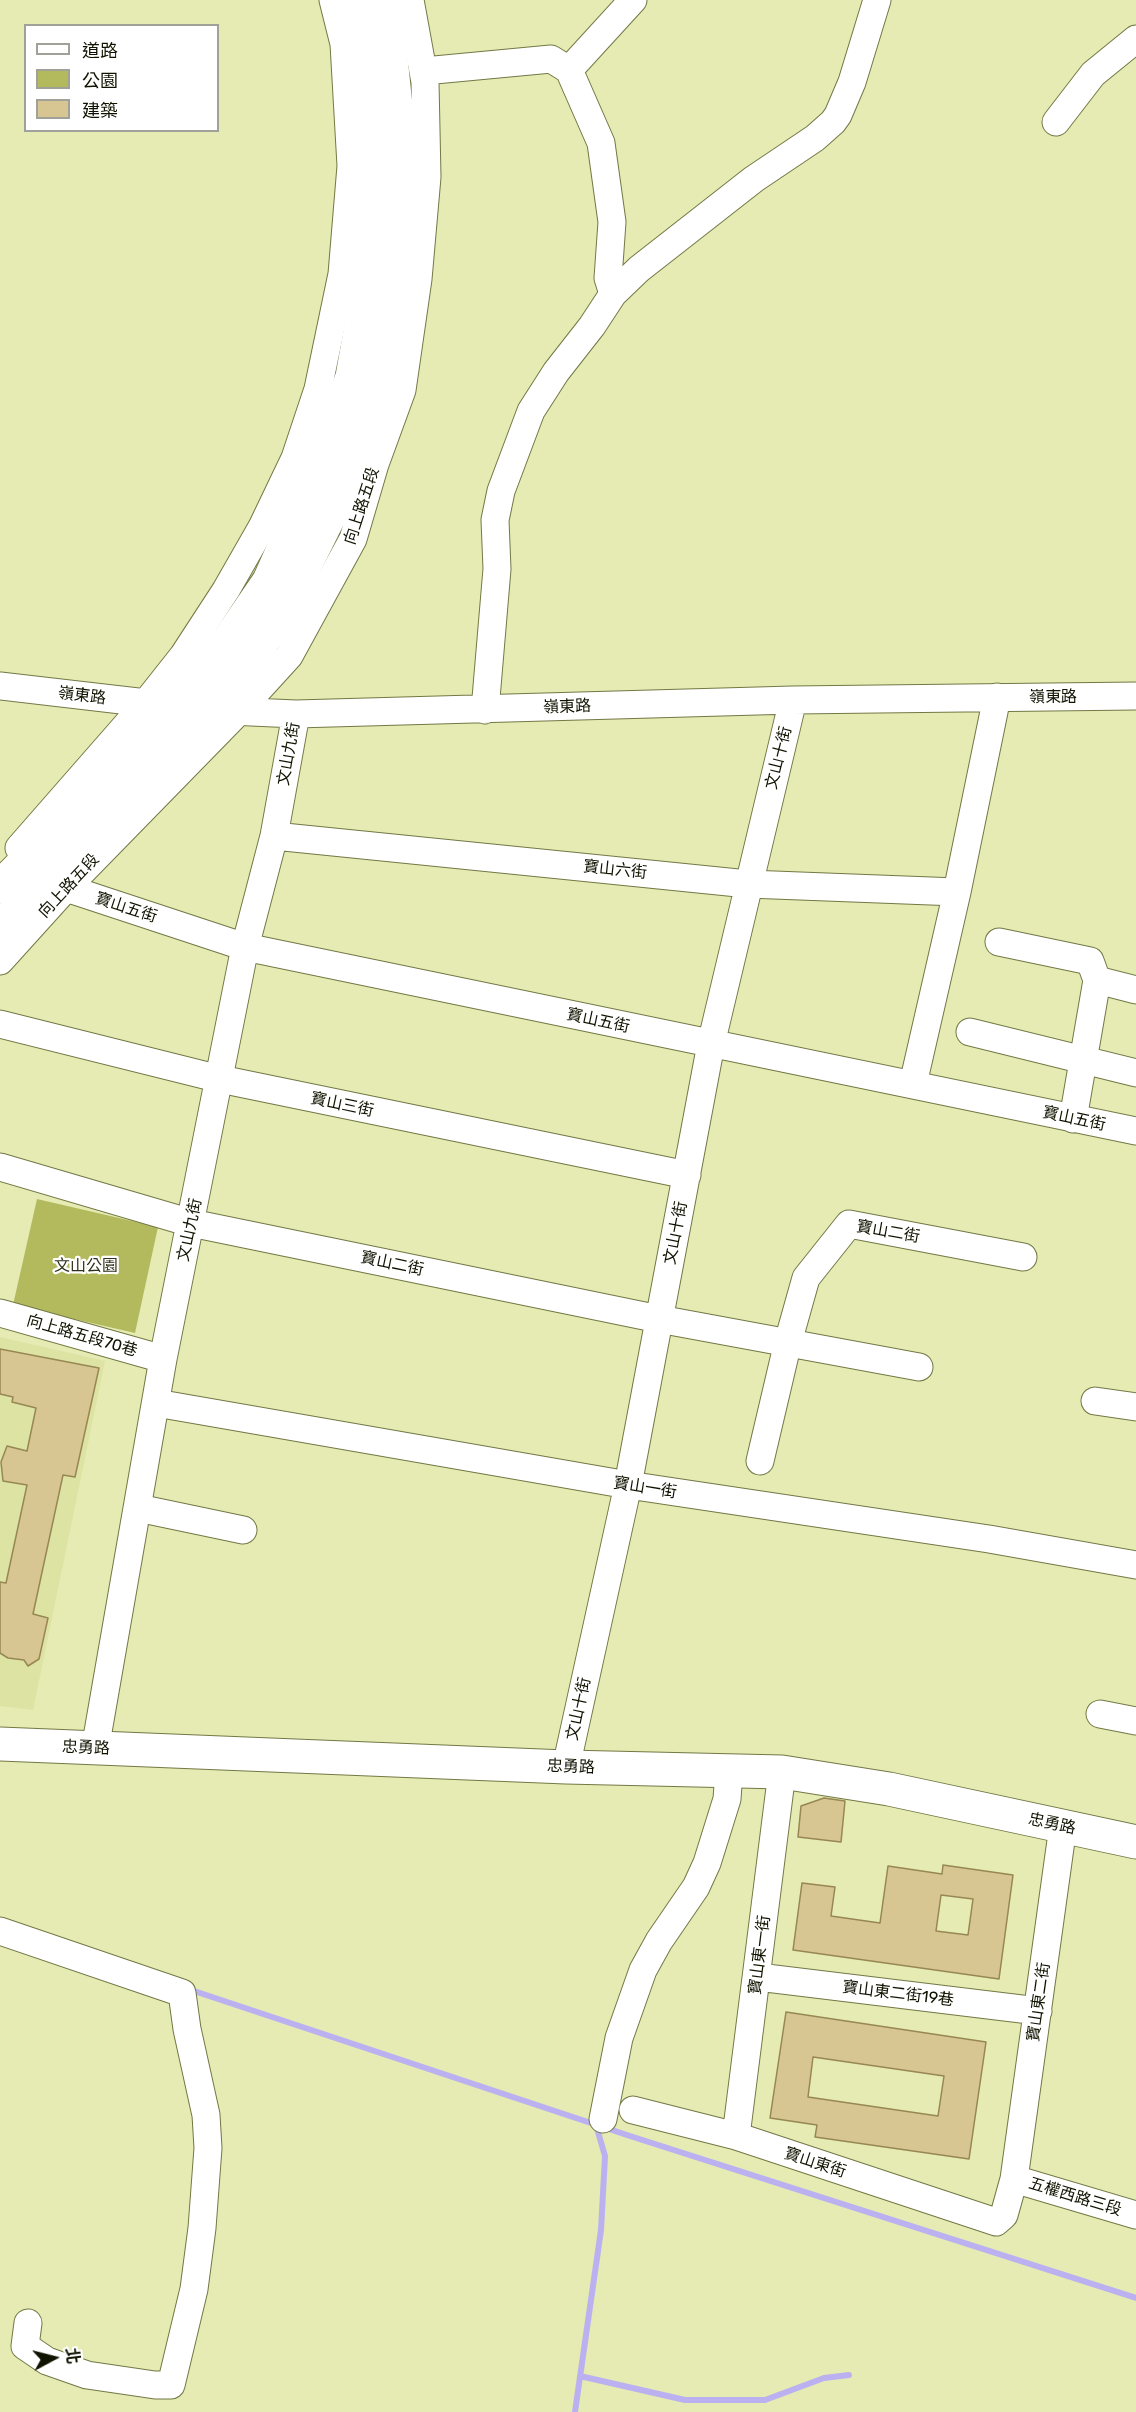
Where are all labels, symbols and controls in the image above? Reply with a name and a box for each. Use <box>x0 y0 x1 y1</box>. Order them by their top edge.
legend <box>24 24 219 132</box>
text: 道路 <box>82 40 118 62</box>
text: 公園 <box>82 70 118 92</box>
text: 建築 <box>82 100 118 122</box>
street label: 向上路五段 <box>341 465 383 547</box>
street label: 嶺東路 <box>57 684 107 708</box>
street label: 嶺東路 <box>1029 687 1077 707</box>
street label: 嶺東路 <box>543 697 591 717</box>
street label: 文山九街 <box>274 721 304 787</box>
street label: 文山十街 <box>762 725 796 791</box>
street label: 向上路五段 <box>35 850 103 922</box>
street label: 寶山六街 <box>582 857 648 883</box>
street label: 寶山五街 <box>93 889 159 927</box>
street label: 寶山五街 <box>565 1005 631 1037</box>
street label: 寶山三街 <box>309 1089 375 1121</box>
street label: 寶山五街 <box>1041 1103 1107 1135</box>
street label: 文山九街 <box>174 1197 206 1263</box>
street label: 文山十街 <box>660 1200 692 1266</box>
street label: 寶山二街 <box>855 1217 921 1247</box>
street label: 寶山二街 <box>359 1248 425 1280</box>
park label: 文山公園 <box>54 1256 118 1276</box>
street label: 向上路五段70巷 <box>24 1311 140 1361</box>
street label: 寶山一街 <box>612 1474 678 1502</box>
street label: 文山十街 <box>563 1676 595 1742</box>
street label: 忠勇路 <box>62 1738 110 1758</box>
street label: 忠勇路 <box>547 1757 595 1777</box>
street label: 忠勇路 <box>1027 1810 1077 1838</box>
street label: 寶山東一街 <box>746 1914 774 1996</box>
street label: 寶山東二街 <box>1024 1961 1054 2043</box>
street label: 寶山東二街19巷 <box>841 1978 955 2010</box>
street label: 寶山東街 <box>782 2144 848 2182</box>
street label: 五權西路三段 <box>1026 2174 1124 2220</box>
north arrow <box>24 2328 84 2388</box>
text: 北 <box>62 2347 83 2365</box>

